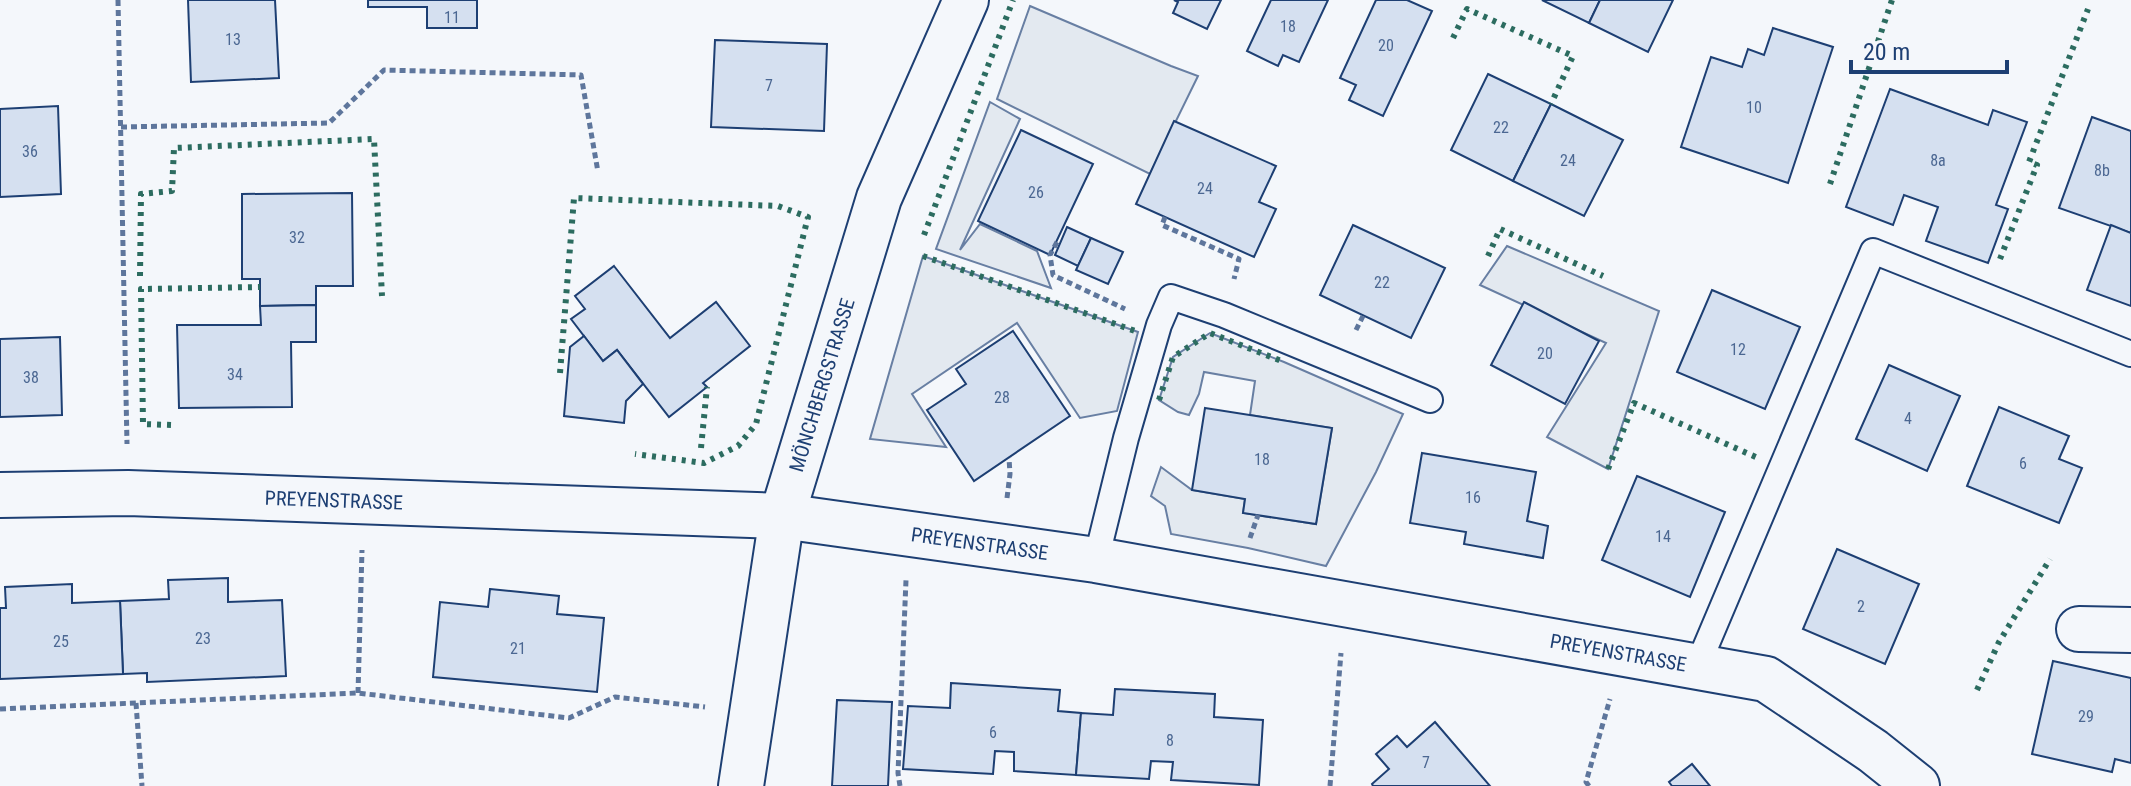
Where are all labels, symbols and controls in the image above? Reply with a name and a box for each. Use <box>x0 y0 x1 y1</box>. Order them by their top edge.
house number: 11 <box>444 8 460 27</box>
house number: 18 <box>1280 17 1296 36</box>
scale bar <box>1851 24 2007 74</box>
house number: 13 <box>225 30 241 49</box>
house number: 20 <box>1378 36 1394 55</box>
text: 20 m <box>1863 38 1910 66</box>
house number: 7 <box>765 76 773 95</box>
house number: 10 <box>1746 98 1762 117</box>
house number: 22 <box>1493 118 1509 137</box>
house number: 36 <box>22 142 38 161</box>
house number: 24 <box>1560 151 1576 170</box>
house number: 8a <box>1930 151 1946 170</box>
house number: 8b <box>2094 161 2110 180</box>
house number: 24 <box>1197 179 1213 198</box>
house number: 26 <box>1028 183 1044 202</box>
house number: 32 <box>289 228 305 247</box>
house number: 22 <box>1374 273 1390 292</box>
street label: MÖNCHBERGSTRASSE <box>784 295 860 475</box>
house number: 12 <box>1730 340 1746 359</box>
house number: 20 <box>1537 344 1553 363</box>
house number: 34 <box>227 365 243 384</box>
house number: 38 <box>23 368 39 387</box>
house number: 28 <box>994 388 1010 407</box>
house number: 4 <box>1904 409 1912 428</box>
house number: 18 <box>1254 450 1270 469</box>
house number: 6 <box>2019 454 2027 473</box>
street label: PREYENSTRASSE <box>264 486 403 515</box>
house number: 16 <box>1465 488 1481 507</box>
street label: PREYENSTRASSE <box>910 522 1050 565</box>
house number: 14 <box>1655 527 1671 546</box>
house number: 2 <box>1857 597 1865 616</box>
house number: 23 <box>195 629 211 648</box>
street label: PREYENSTRASSE <box>1548 629 1689 677</box>
house number: 25 <box>53 632 69 651</box>
house number: 21 <box>510 639 526 658</box>
house number: 29 <box>2078 707 2094 726</box>
house number: 6 <box>989 723 997 742</box>
house number: 8 <box>1166 731 1174 750</box>
house number: 7 <box>1422 753 1430 772</box>

